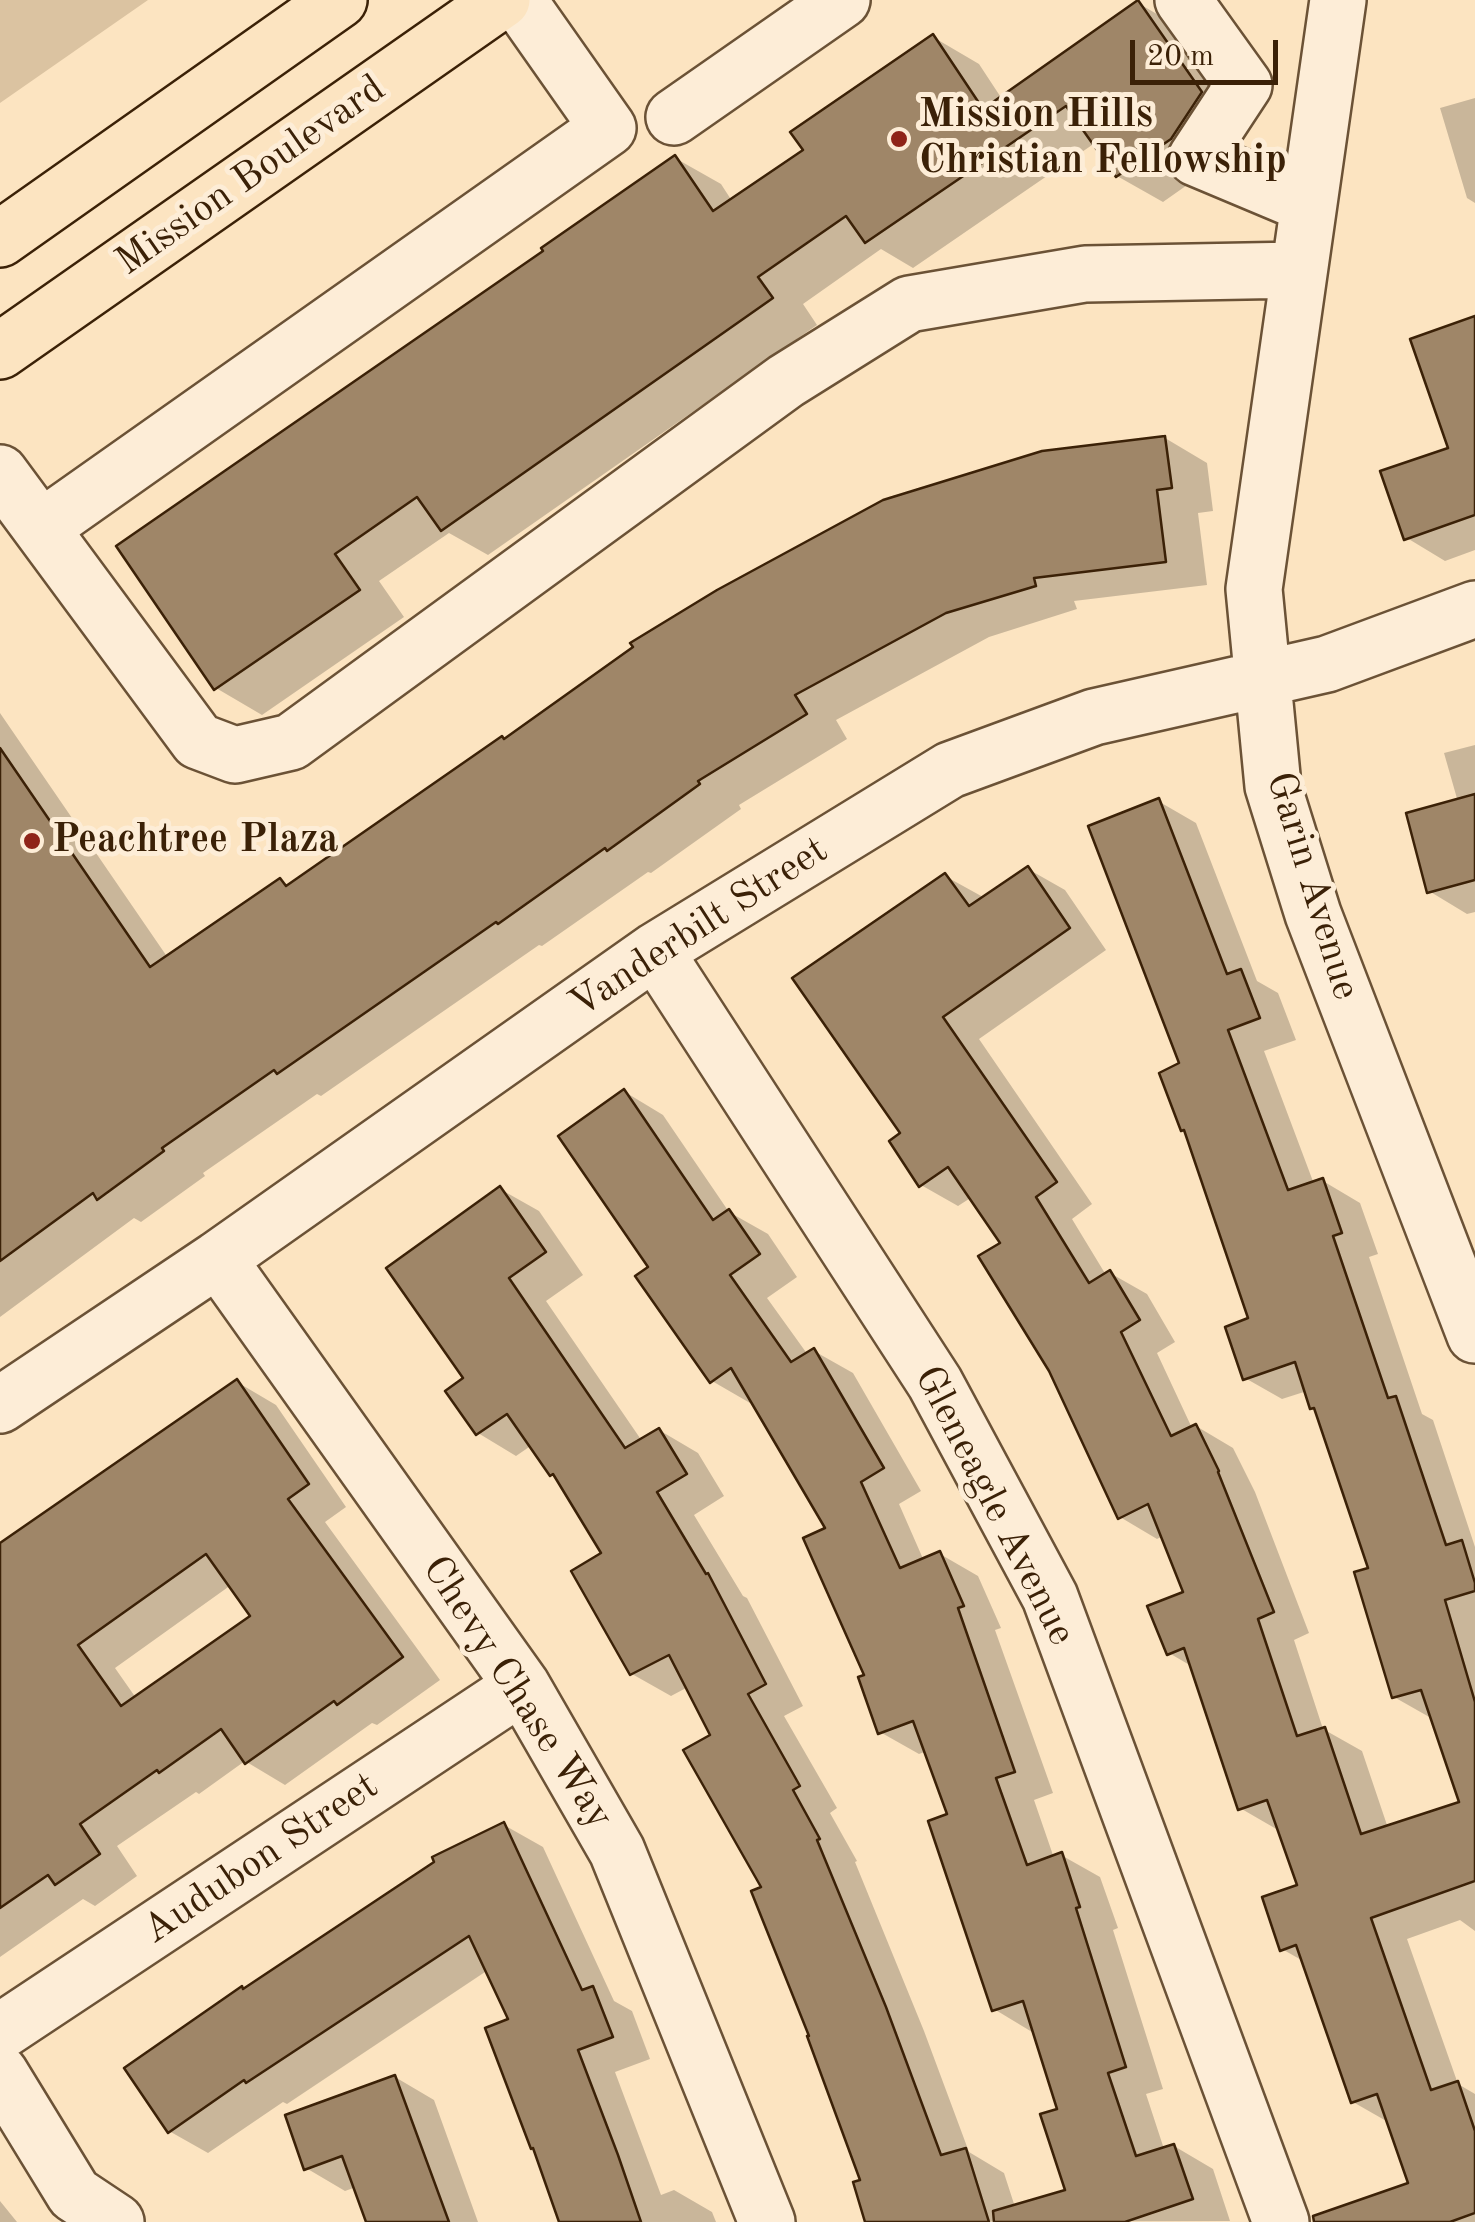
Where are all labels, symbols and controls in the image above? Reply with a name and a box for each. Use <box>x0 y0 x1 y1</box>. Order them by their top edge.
scale bar <box>1135 20 1282 82</box>
text: 20 m <box>1147 42 1214 72</box>
street label: Mission Boulevard <box>107 65 395 287</box>
place label: Mission Hills Christian Fellowship <box>919 92 1287 186</box>
marker: Mission Hills Christian Fellowship <box>888 128 910 150</box>
street label: Garin Avenue <box>1255 766 1369 1006</box>
place label: Peachtree Plaza <box>52 817 339 865</box>
street label: Vanderbilt Street <box>561 827 837 1029</box>
marker: Peachtree Plaza <box>21 830 43 852</box>
street label: Gleneagle Avenue <box>903 1358 1085 1654</box>
street label: Chevy Chase Way <box>411 1548 623 1838</box>
street label: Audubon Street <box>134 1763 388 1955</box>

